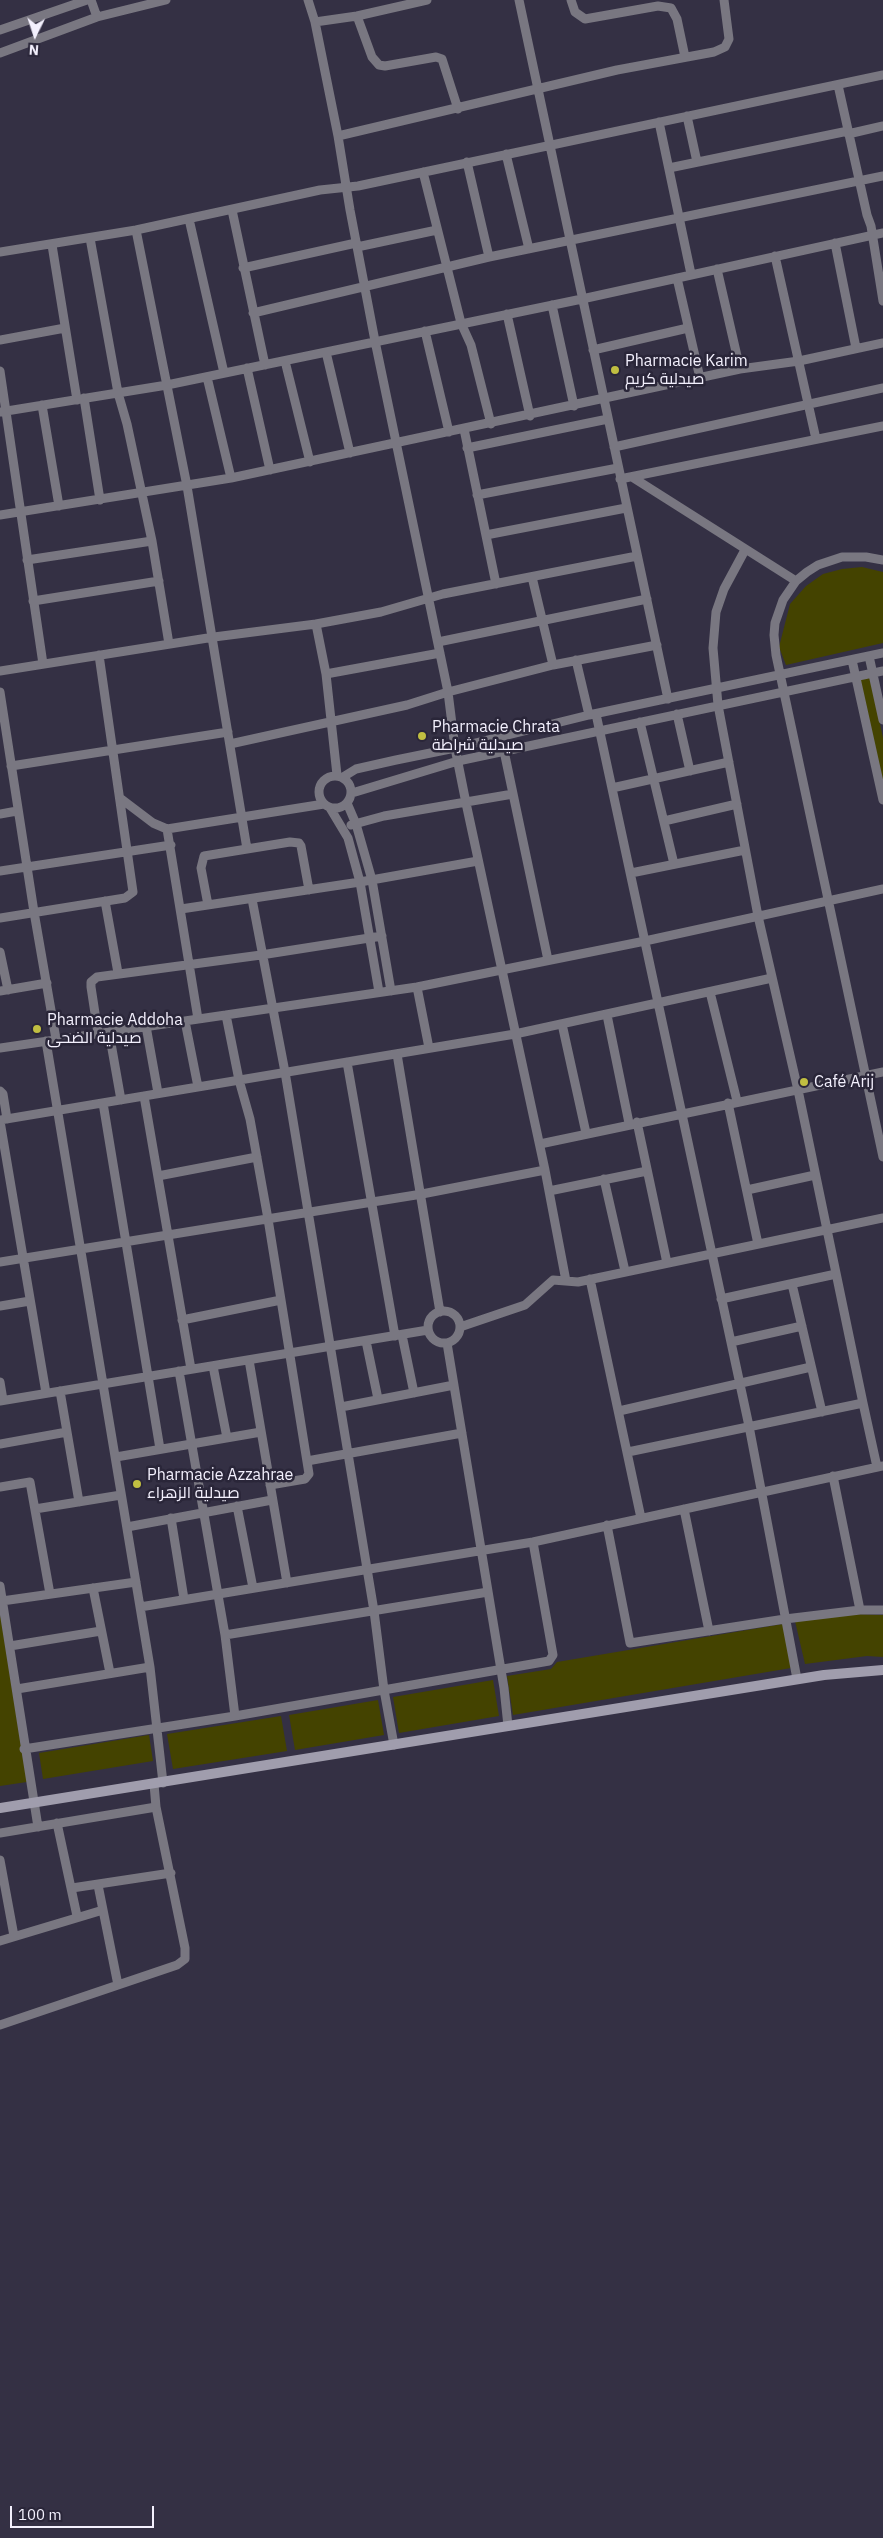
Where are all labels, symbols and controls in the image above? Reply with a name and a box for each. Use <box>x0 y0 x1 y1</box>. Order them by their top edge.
north arrow <box>10 10 60 60</box>
text: N <box>28 41 40 59</box>
place label: Pharmacie Karim صيدلية كريم <box>625 351 748 389</box>
marker: Pharmacie Karim صيدلية كريم <box>609 364 621 376</box>
place label: Pharmacie Chrata صيدلية شراطة <box>432 717 560 755</box>
marker: Pharmacie Chrata صيدلية شراطة <box>416 730 428 742</box>
place label: Pharmacie Addoha صيدلية الضحى <box>47 1010 183 1048</box>
marker: Pharmacie Addoha صيدلية الضحى <box>31 1023 43 1035</box>
place label: Café Arij <box>814 1072 874 1092</box>
marker: Café Arij <box>798 1076 810 1088</box>
place label: Pharmacie Azzahrae صيدلية الزهراء <box>147 1465 293 1503</box>
marker: Pharmacie Azzahrae صيدلية الزهراء <box>131 1478 143 1490</box>
scale bar <box>12 2496 156 2528</box>
text: 100 m <box>18 2505 62 2524</box>

